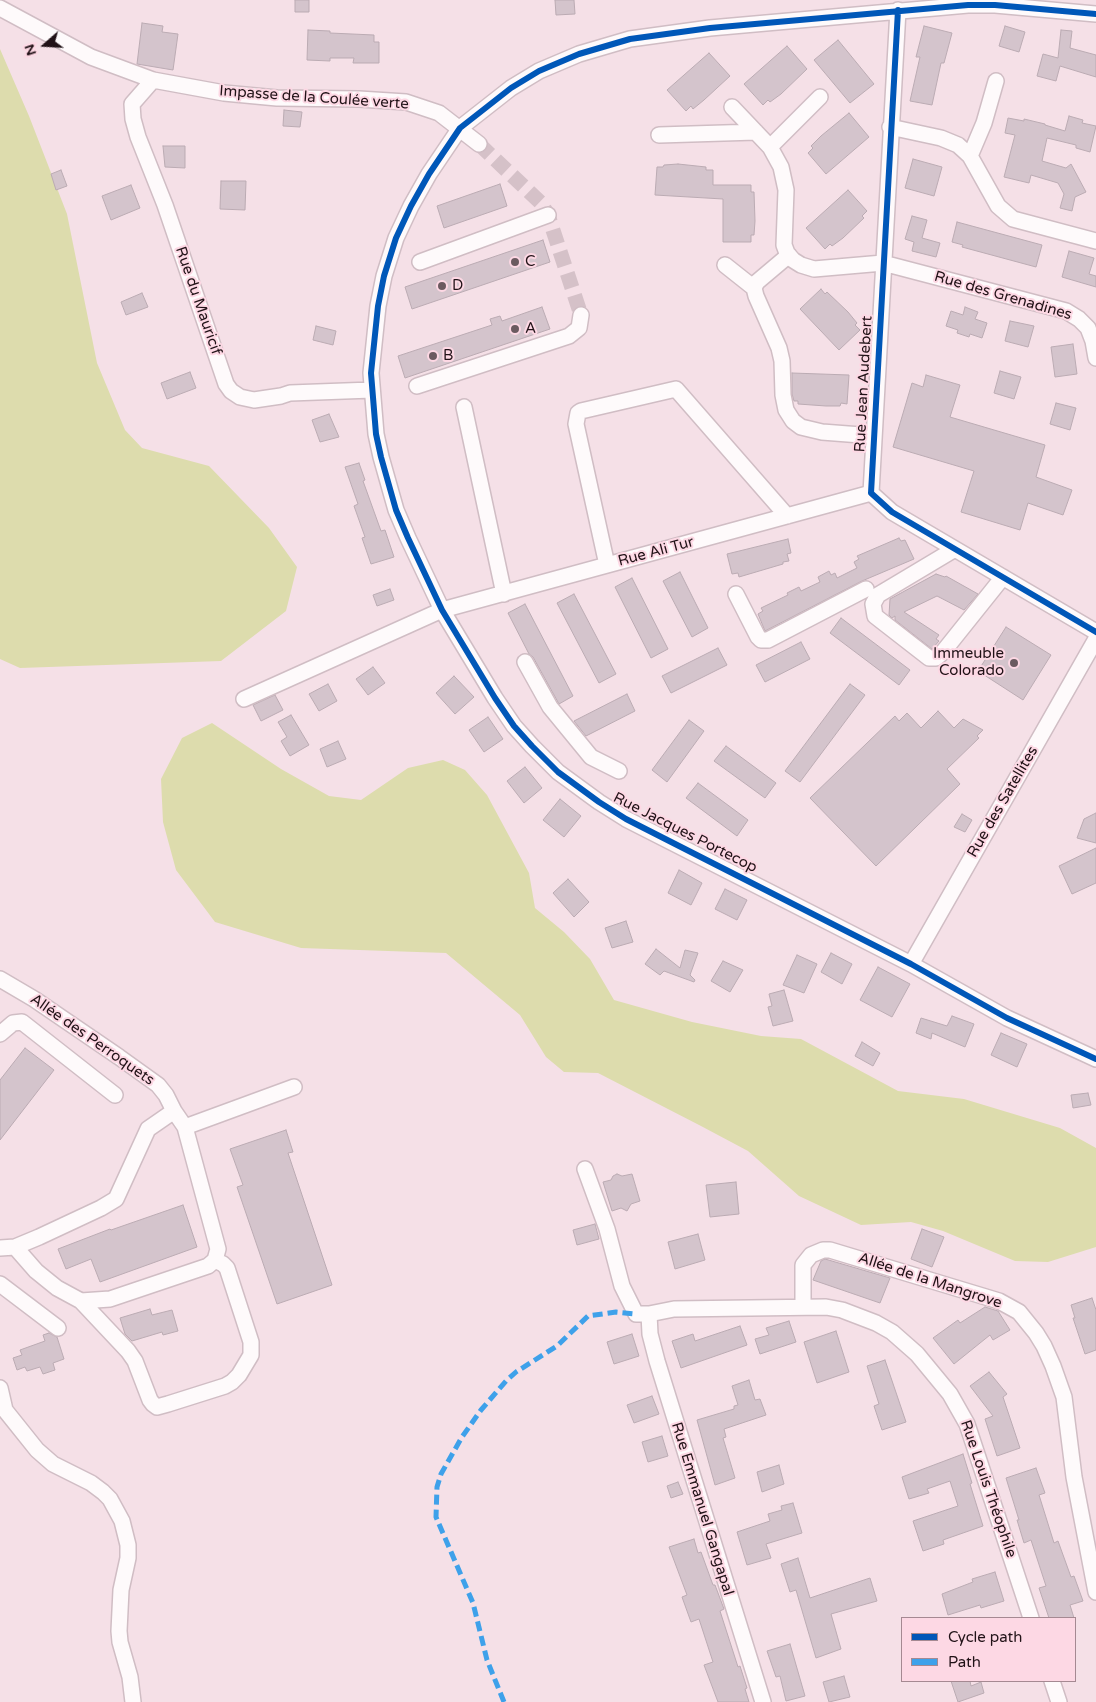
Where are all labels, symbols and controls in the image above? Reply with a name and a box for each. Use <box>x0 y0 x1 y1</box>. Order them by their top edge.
north arrow <box>20 20 70 70</box>
text: N <box>20 42 40 58</box>
street label: Impasse de la Coulée verte <box>219 82 409 114</box>
street label: Rue du Mauricif <box>171 244 225 358</box>
place label: C <box>525 253 535 271</box>
marker: C <box>509 256 521 268</box>
street label: Rue des Grenadines <box>932 268 1074 324</box>
place label: D <box>452 277 463 295</box>
marker: D <box>436 280 448 292</box>
street label: Rue Jean Audebert <box>851 315 877 453</box>
place label: A <box>525 320 536 338</box>
marker: A <box>509 323 521 335</box>
place label: B <box>443 347 453 365</box>
marker: B <box>427 350 439 362</box>
street label: Rue Ali Tur <box>616 533 696 571</box>
place label: Immeuble Colorado <box>933 645 1004 680</box>
marker: Immeuble Colorado <box>1008 657 1020 669</box>
street label: Rue des Satellites <box>964 743 1042 861</box>
street label: Rue Jacques Portecop <box>610 789 760 877</box>
street label: Allée des Perroquets <box>27 990 157 1090</box>
street label: Allée de la Mangrove <box>856 1249 1004 1313</box>
street label: Rue Louis Théophile <box>956 1418 1020 1560</box>
street label: Rue Emmanuel Gangapal <box>667 1420 737 1598</box>
legend <box>901 1617 1076 1682</box>
text: Cycle path <box>948 1628 1022 1646</box>
text: Path <box>948 1653 981 1671</box>

